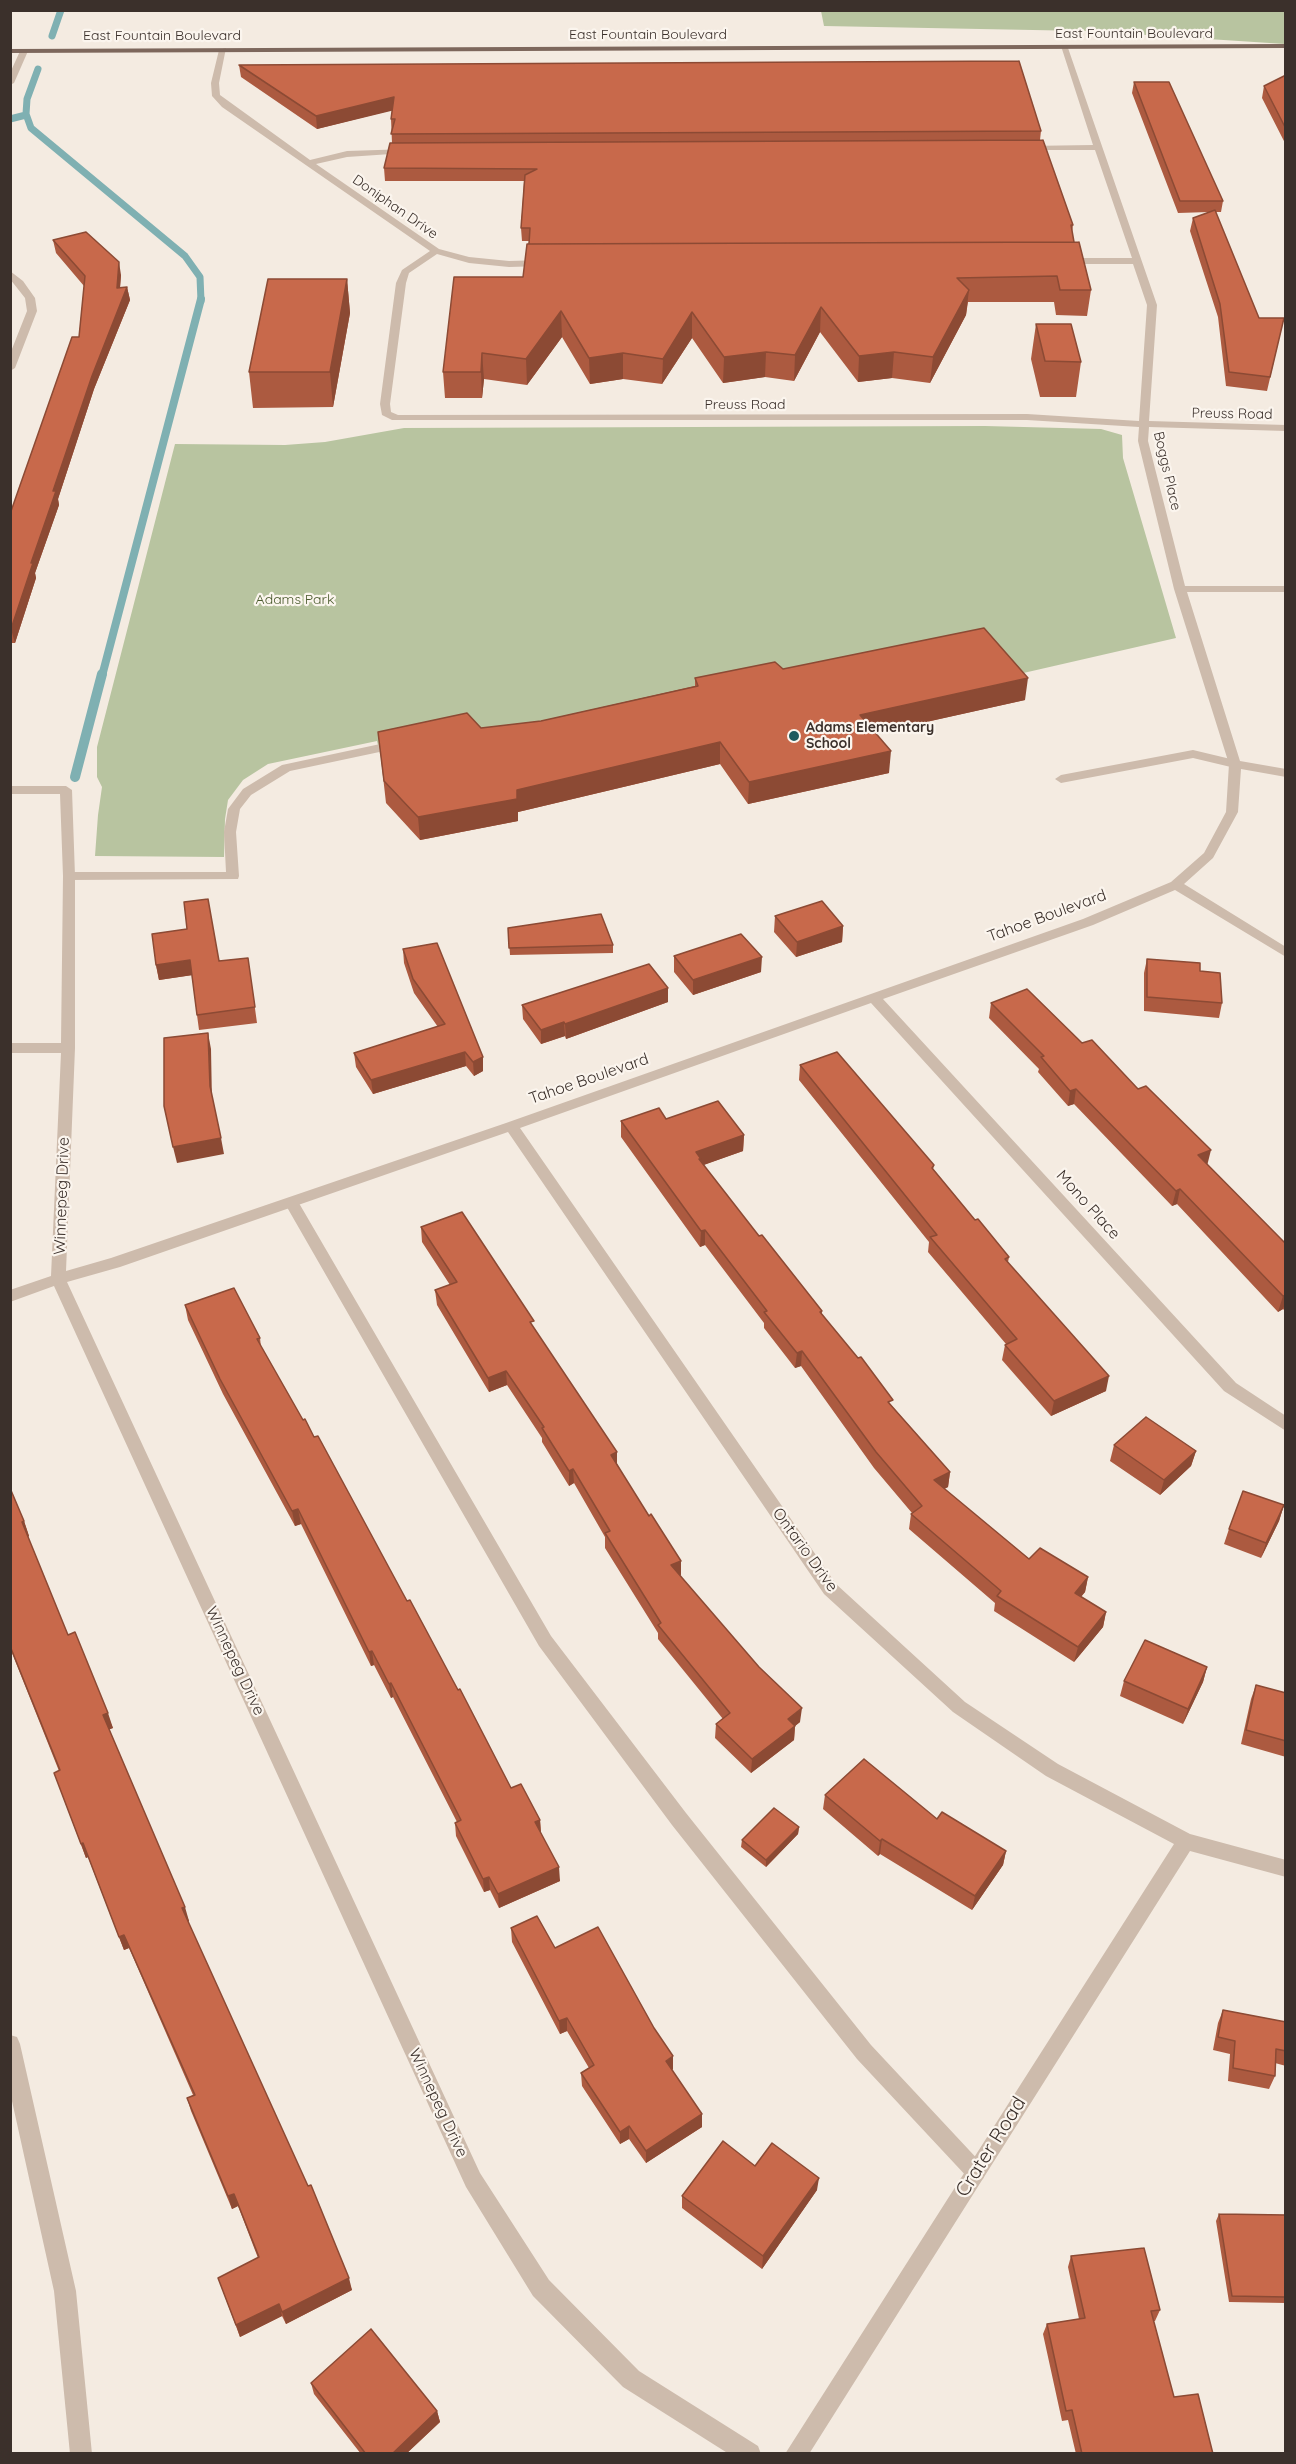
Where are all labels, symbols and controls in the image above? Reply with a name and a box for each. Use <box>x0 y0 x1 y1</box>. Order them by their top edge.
street label: East Fountain Boulevard <box>1055 26 1213 42</box>
street label: East Fountain Boulevard <box>569 27 727 43</box>
street label: East Fountain Boulevard <box>83 28 241 44</box>
street label: Doniphan Drive <box>349 171 441 243</box>
street label: Preuss Road <box>705 397 785 413</box>
street label: Preuss Road <box>1191 405 1273 423</box>
street label: Boggs Place <box>1150 430 1184 512</box>
park label: Adams Park <box>256 592 334 608</box>
place label: Adams Elementary School <box>806 720 934 752</box>
marker: Adams Elementary School <box>787 729 801 743</box>
street label: Tahoe Boulevard <box>985 886 1109 946</box>
street label: Tahoe Boulevard <box>527 1050 651 1108</box>
street label: Winnepeg Drive <box>50 1137 74 1255</box>
street label: Mono Place <box>1052 1166 1124 1244</box>
street label: Ontario Drive <box>768 1504 842 1596</box>
street label: Winnepeg Drive <box>201 1603 269 1719</box>
street label: Winnepeg Drive <box>404 2045 472 2161</box>
street label: Crater Road <box>951 2093 1031 2201</box>

